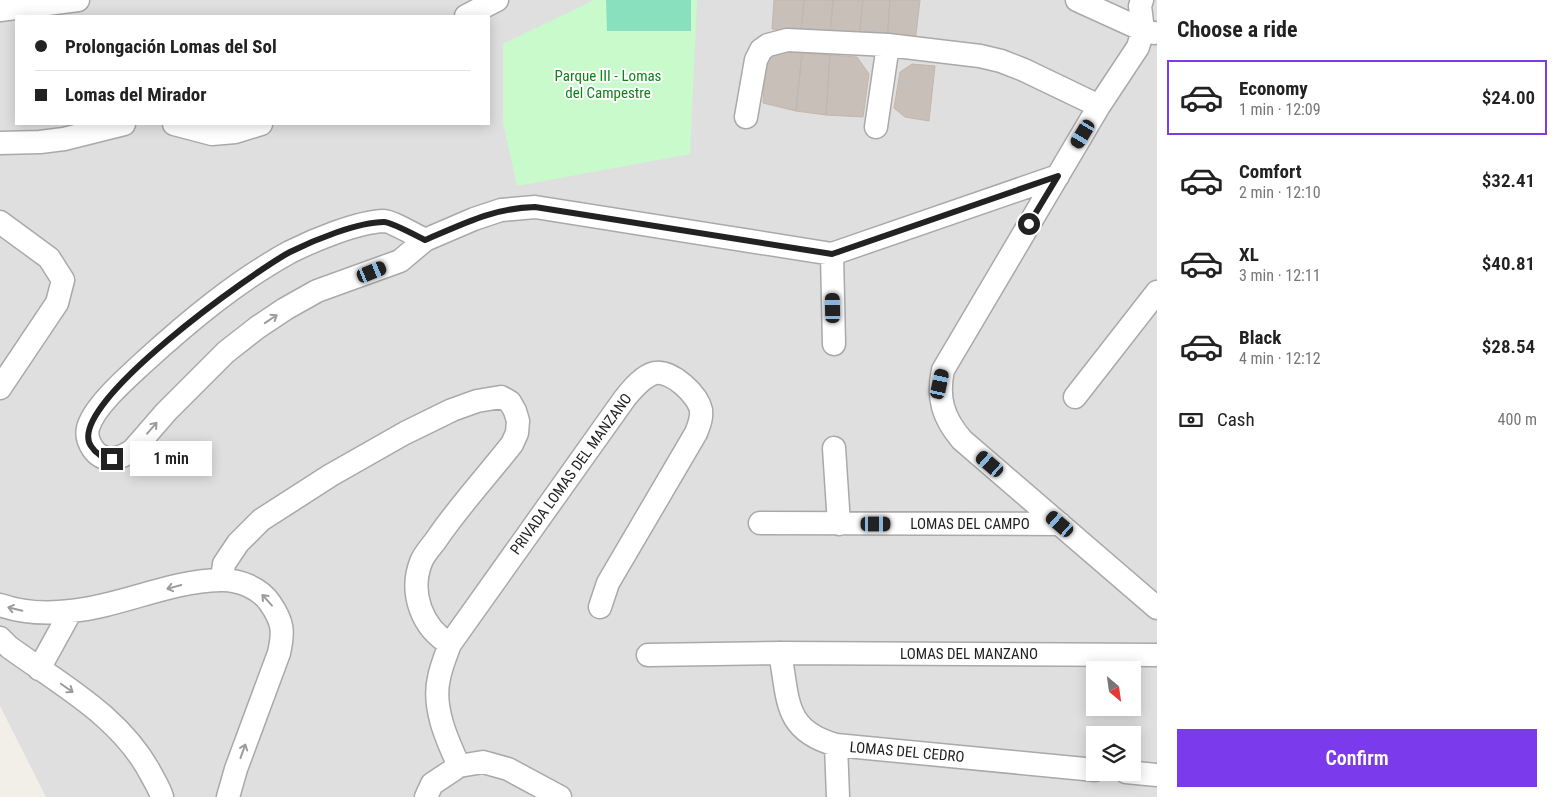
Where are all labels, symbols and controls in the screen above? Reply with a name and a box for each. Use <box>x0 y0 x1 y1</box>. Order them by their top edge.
text: Choose a ride <box>1177 17 1298 42</box>
text: Prolongación Lomas del Sol <box>65 35 277 58</box>
park label: Parque III - Lomas del Campestre <box>555 67 662 102</box>
icon: car <box>1179 75 1224 120</box>
text: Economy <box>1239 77 1308 100</box>
text: Lomas del Mirador <box>65 83 207 106</box>
text: $24.00 <box>1482 86 1535 109</box>
text: 1 min · 12:09 <box>1239 100 1321 119</box>
car <box>1068 117 1097 151</box>
icon: car <box>1179 158 1224 203</box>
text: Comfort <box>1239 160 1302 183</box>
text: $32.41 <box>1482 169 1535 192</box>
text: 2 min · 12:10 <box>1239 183 1321 202</box>
route start <box>1018 213 1040 235</box>
icon: car <box>1179 241 1224 286</box>
text: XL <box>1239 243 1259 266</box>
text: $40.81 <box>1482 252 1535 275</box>
car <box>355 259 388 285</box>
text: 3 min · 12:11 <box>1239 266 1321 285</box>
car <box>825 293 840 323</box>
one-way arrow <box>264 313 278 324</box>
icon: car <box>1179 324 1224 369</box>
text: Black <box>1239 326 1281 349</box>
text: $28.54 <box>1482 335 1535 358</box>
text: 4 min · 12:12 <box>1239 349 1321 368</box>
car <box>929 368 950 400</box>
street label: PRIVADA LOMAS DEL MANZANO <box>506 390 636 558</box>
icon: cash <box>1177 406 1205 434</box>
text: Cash <box>1217 408 1255 431</box>
text: 400 m <box>1498 410 1537 429</box>
one-way arrow <box>146 422 157 435</box>
callout: 1 min <box>130 442 212 476</box>
route end <box>101 448 123 470</box>
car <box>973 448 1006 480</box>
text: 1 min <box>153 449 189 468</box>
car <box>1043 508 1076 540</box>
street label: LOMAS DEL CAMPO <box>910 515 1030 533</box>
car <box>861 517 891 532</box>
one-way arrow <box>166 583 182 592</box>
one-way arrow <box>261 593 272 606</box>
one-way arrow <box>7 604 23 613</box>
street label: LOMAS DEL MANZANO <box>900 645 1038 663</box>
north arrow <box>1086 661 1141 716</box>
map controls <box>1086 661 1141 781</box>
one-way arrow <box>60 683 74 693</box>
button: layers <box>1086 726 1141 781</box>
button: Confirm <box>1177 729 1537 787</box>
street label: LOMAS DEL CEDRO <box>849 738 965 766</box>
one-way arrow <box>239 743 248 759</box>

